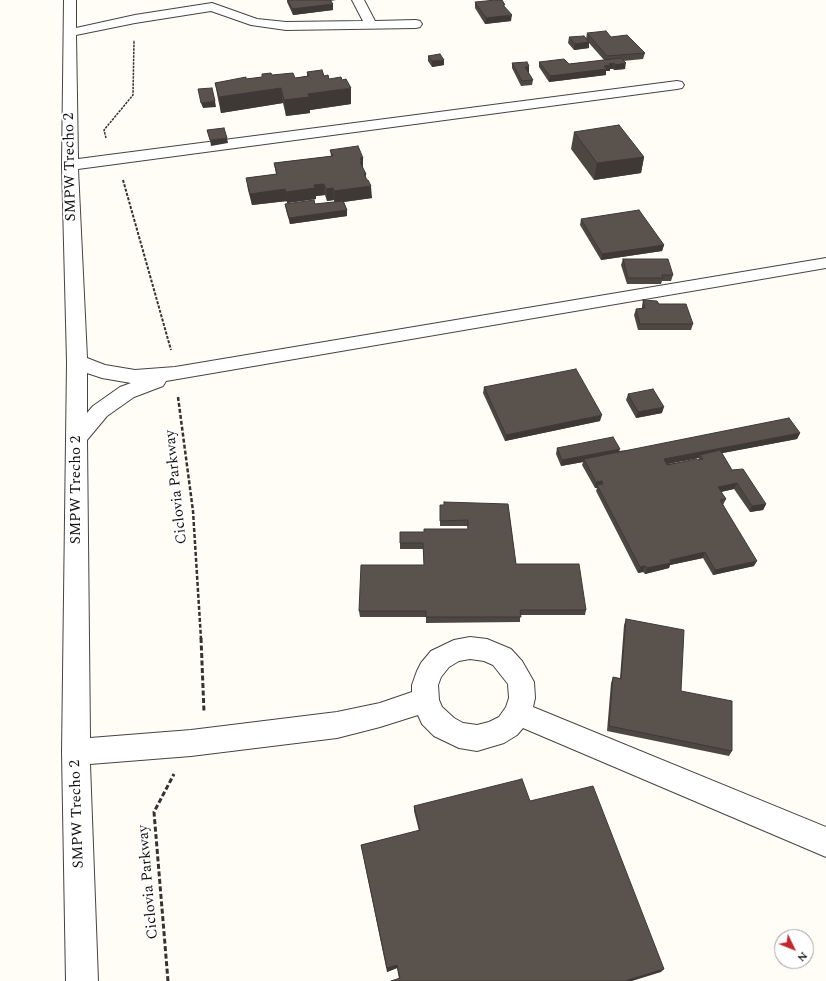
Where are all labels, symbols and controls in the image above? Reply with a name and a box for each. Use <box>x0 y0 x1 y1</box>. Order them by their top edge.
street label: SMPW Trecho 2 <box>61 113 81 221</box>
street label: Ciclovia Parkway <box>162 429 192 545</box>
street label: SMPW Trecho 2 <box>68 436 86 544</box>
street label: SMPW Trecho 2 <box>67 759 89 869</box>
street label: Ciclovia Parkway <box>135 824 163 940</box>
north arrow <box>774 929 814 969</box>
text: N <box>793 948 812 966</box>

